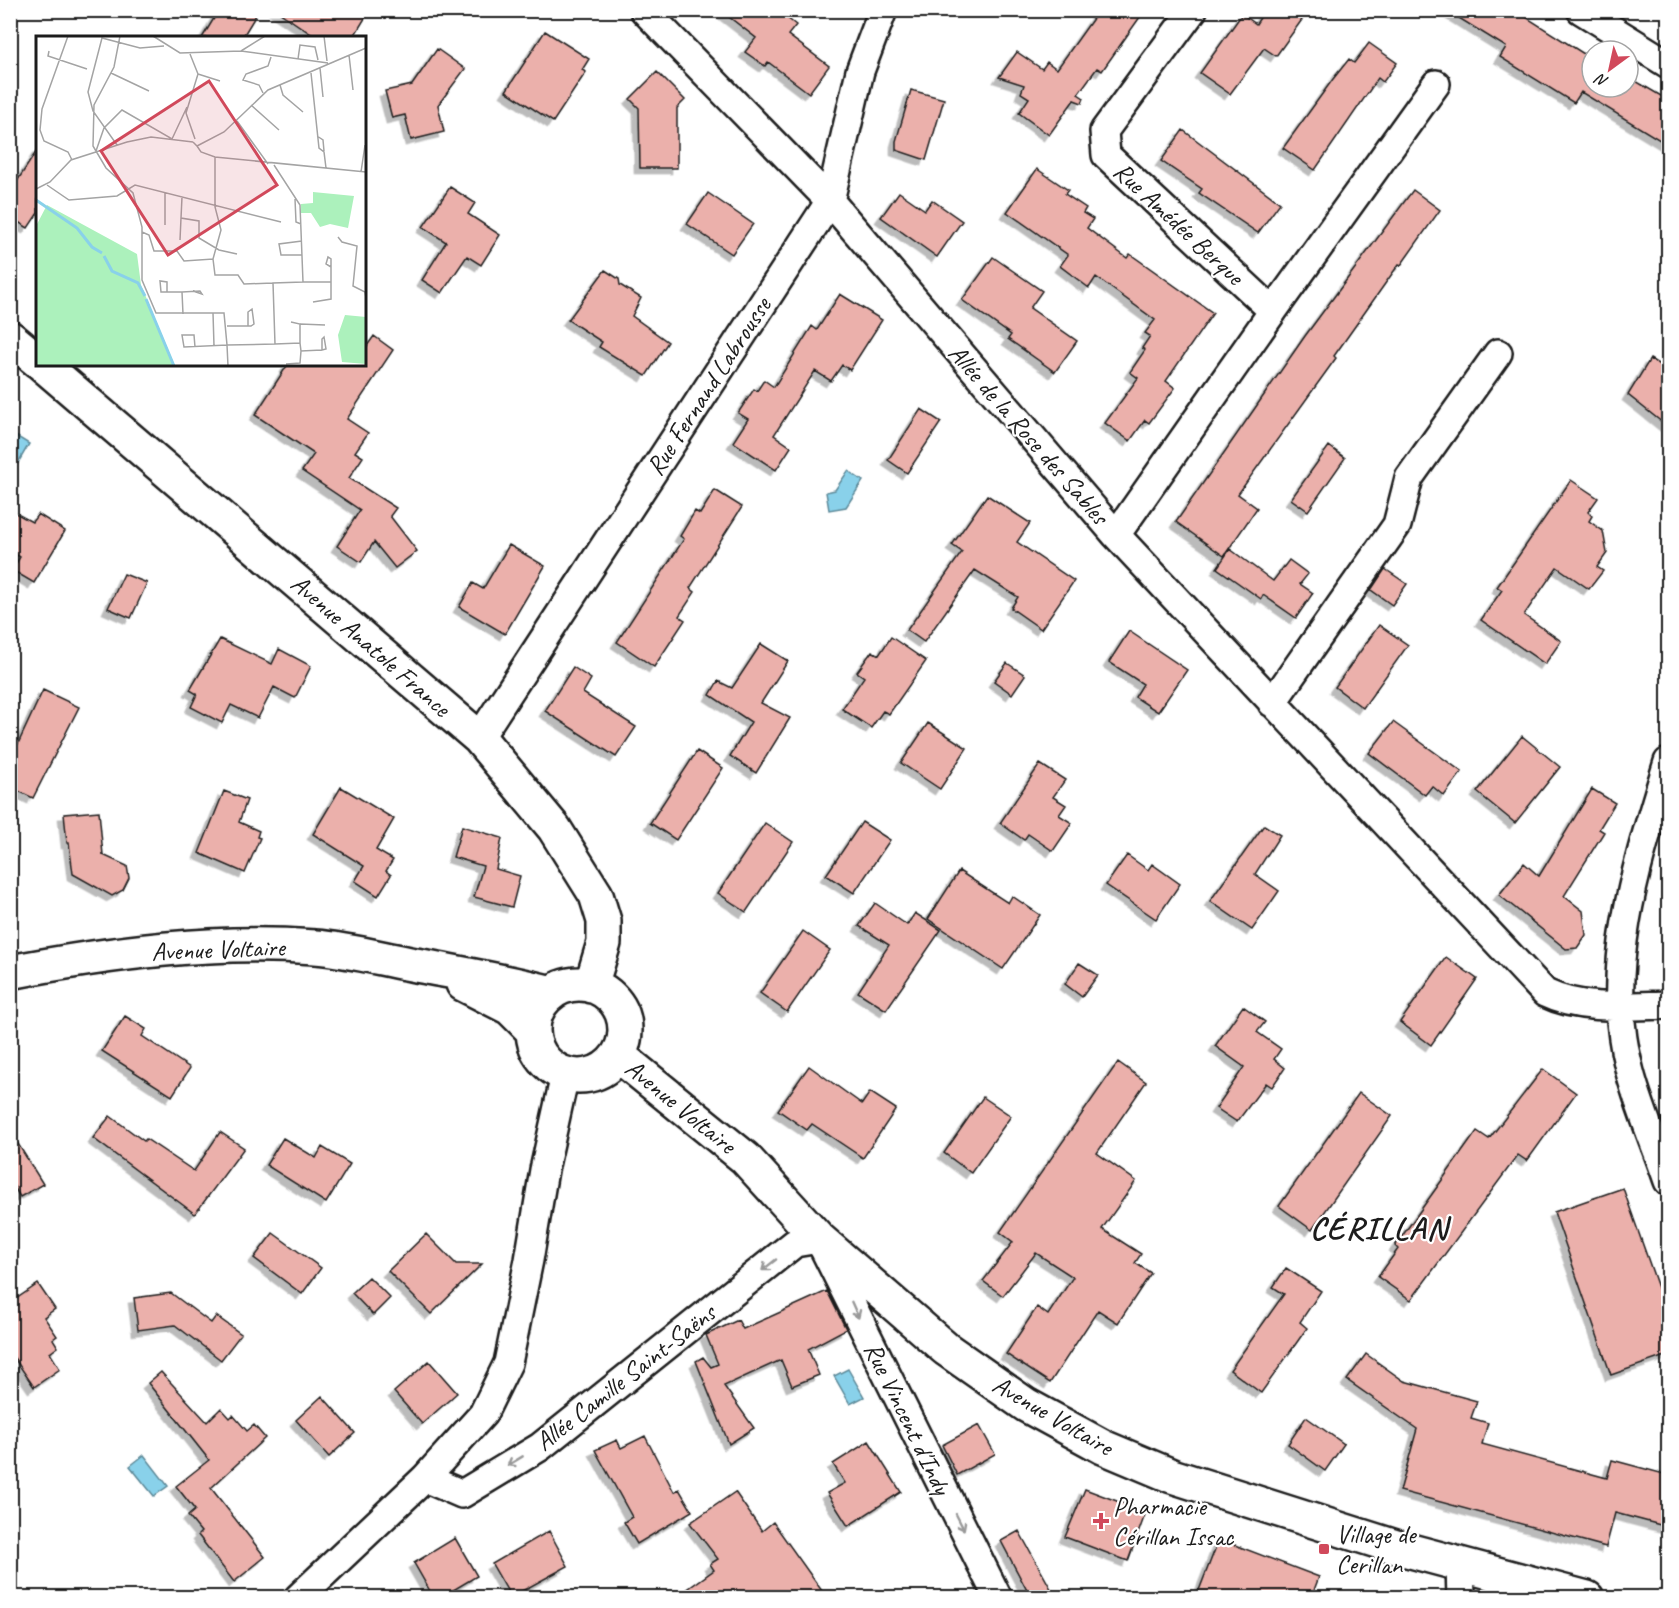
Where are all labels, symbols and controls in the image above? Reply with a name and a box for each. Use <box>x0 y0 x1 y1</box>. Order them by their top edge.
inset map <box>36 36 366 366</box>
north arrow <box>1580 39 1640 99</box>
text: N <box>1590 68 1612 92</box>
street label: Rue Amédée Berque <box>1107 155 1253 294</box>
street label: Rue Fernand Labrousse <box>639 290 779 482</box>
street label: Allée de la Rose des Sables <box>941 337 1117 533</box>
street label: Avenue Anatole France <box>284 567 458 725</box>
street label: Avenue Voltaire <box>151 931 288 968</box>
street label: Avenue Voltaire <box>619 1052 745 1163</box>
district label: CÉRILLAN <box>1310 1208 1452 1249</box>
one-way arrow <box>761 1258 777 1271</box>
street label: Allée Camille Saint-Saëns <box>528 1295 724 1458</box>
one-way arrow <box>850 1300 862 1318</box>
street label: Rue Vincent d'Indy <box>857 1337 960 1502</box>
street label: Avenue Voltaire <box>987 1368 1121 1464</box>
one-way arrow <box>507 1455 524 1468</box>
place label: Pharmacie Cérillan Issac <box>1113 1490 1235 1553</box>
one-way arrow <box>955 1513 966 1531</box>
marker: Pharmacie Cérillan Issac <box>1094 1514 1108 1528</box>
place label: Village de Cerillan <box>1336 1518 1418 1581</box>
marker: Village de Cerillan <box>1317 1542 1331 1556</box>

